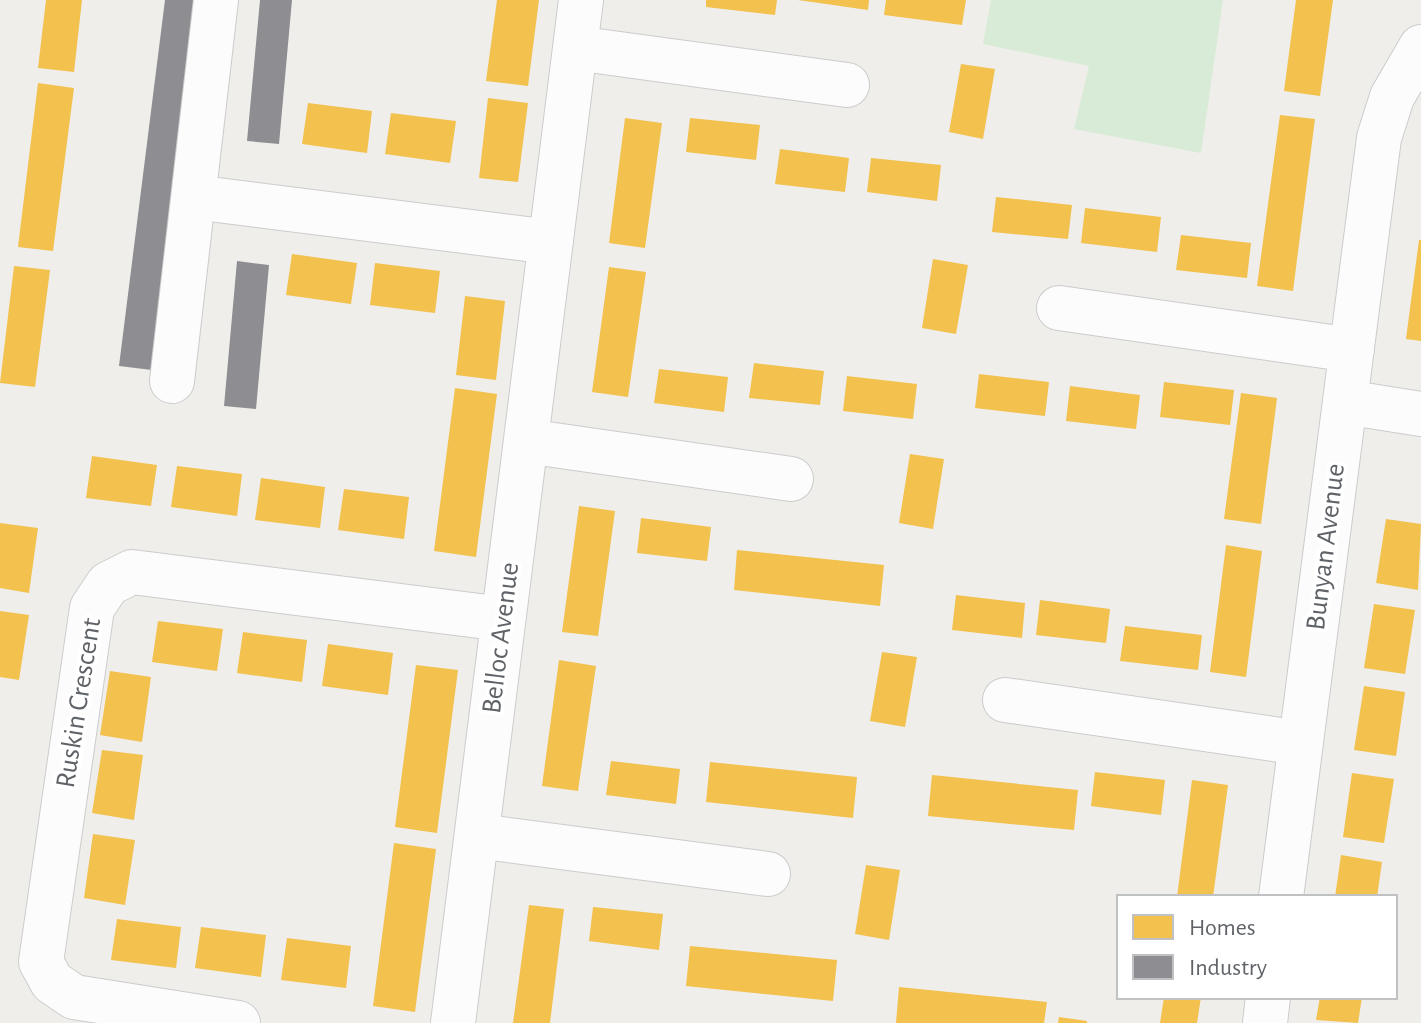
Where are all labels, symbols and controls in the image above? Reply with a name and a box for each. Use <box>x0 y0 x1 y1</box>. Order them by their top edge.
street label: Bunyan Avenue <box>1302 462 1350 632</box>
street label: Belloc Avenue <box>478 561 524 715</box>
street label: Ruskin Crescent <box>52 616 106 790</box>
legend <box>1117 895 1397 999</box>
text: Homes <box>1189 916 1256 940</box>
text: Industry <box>1189 956 1267 980</box>

